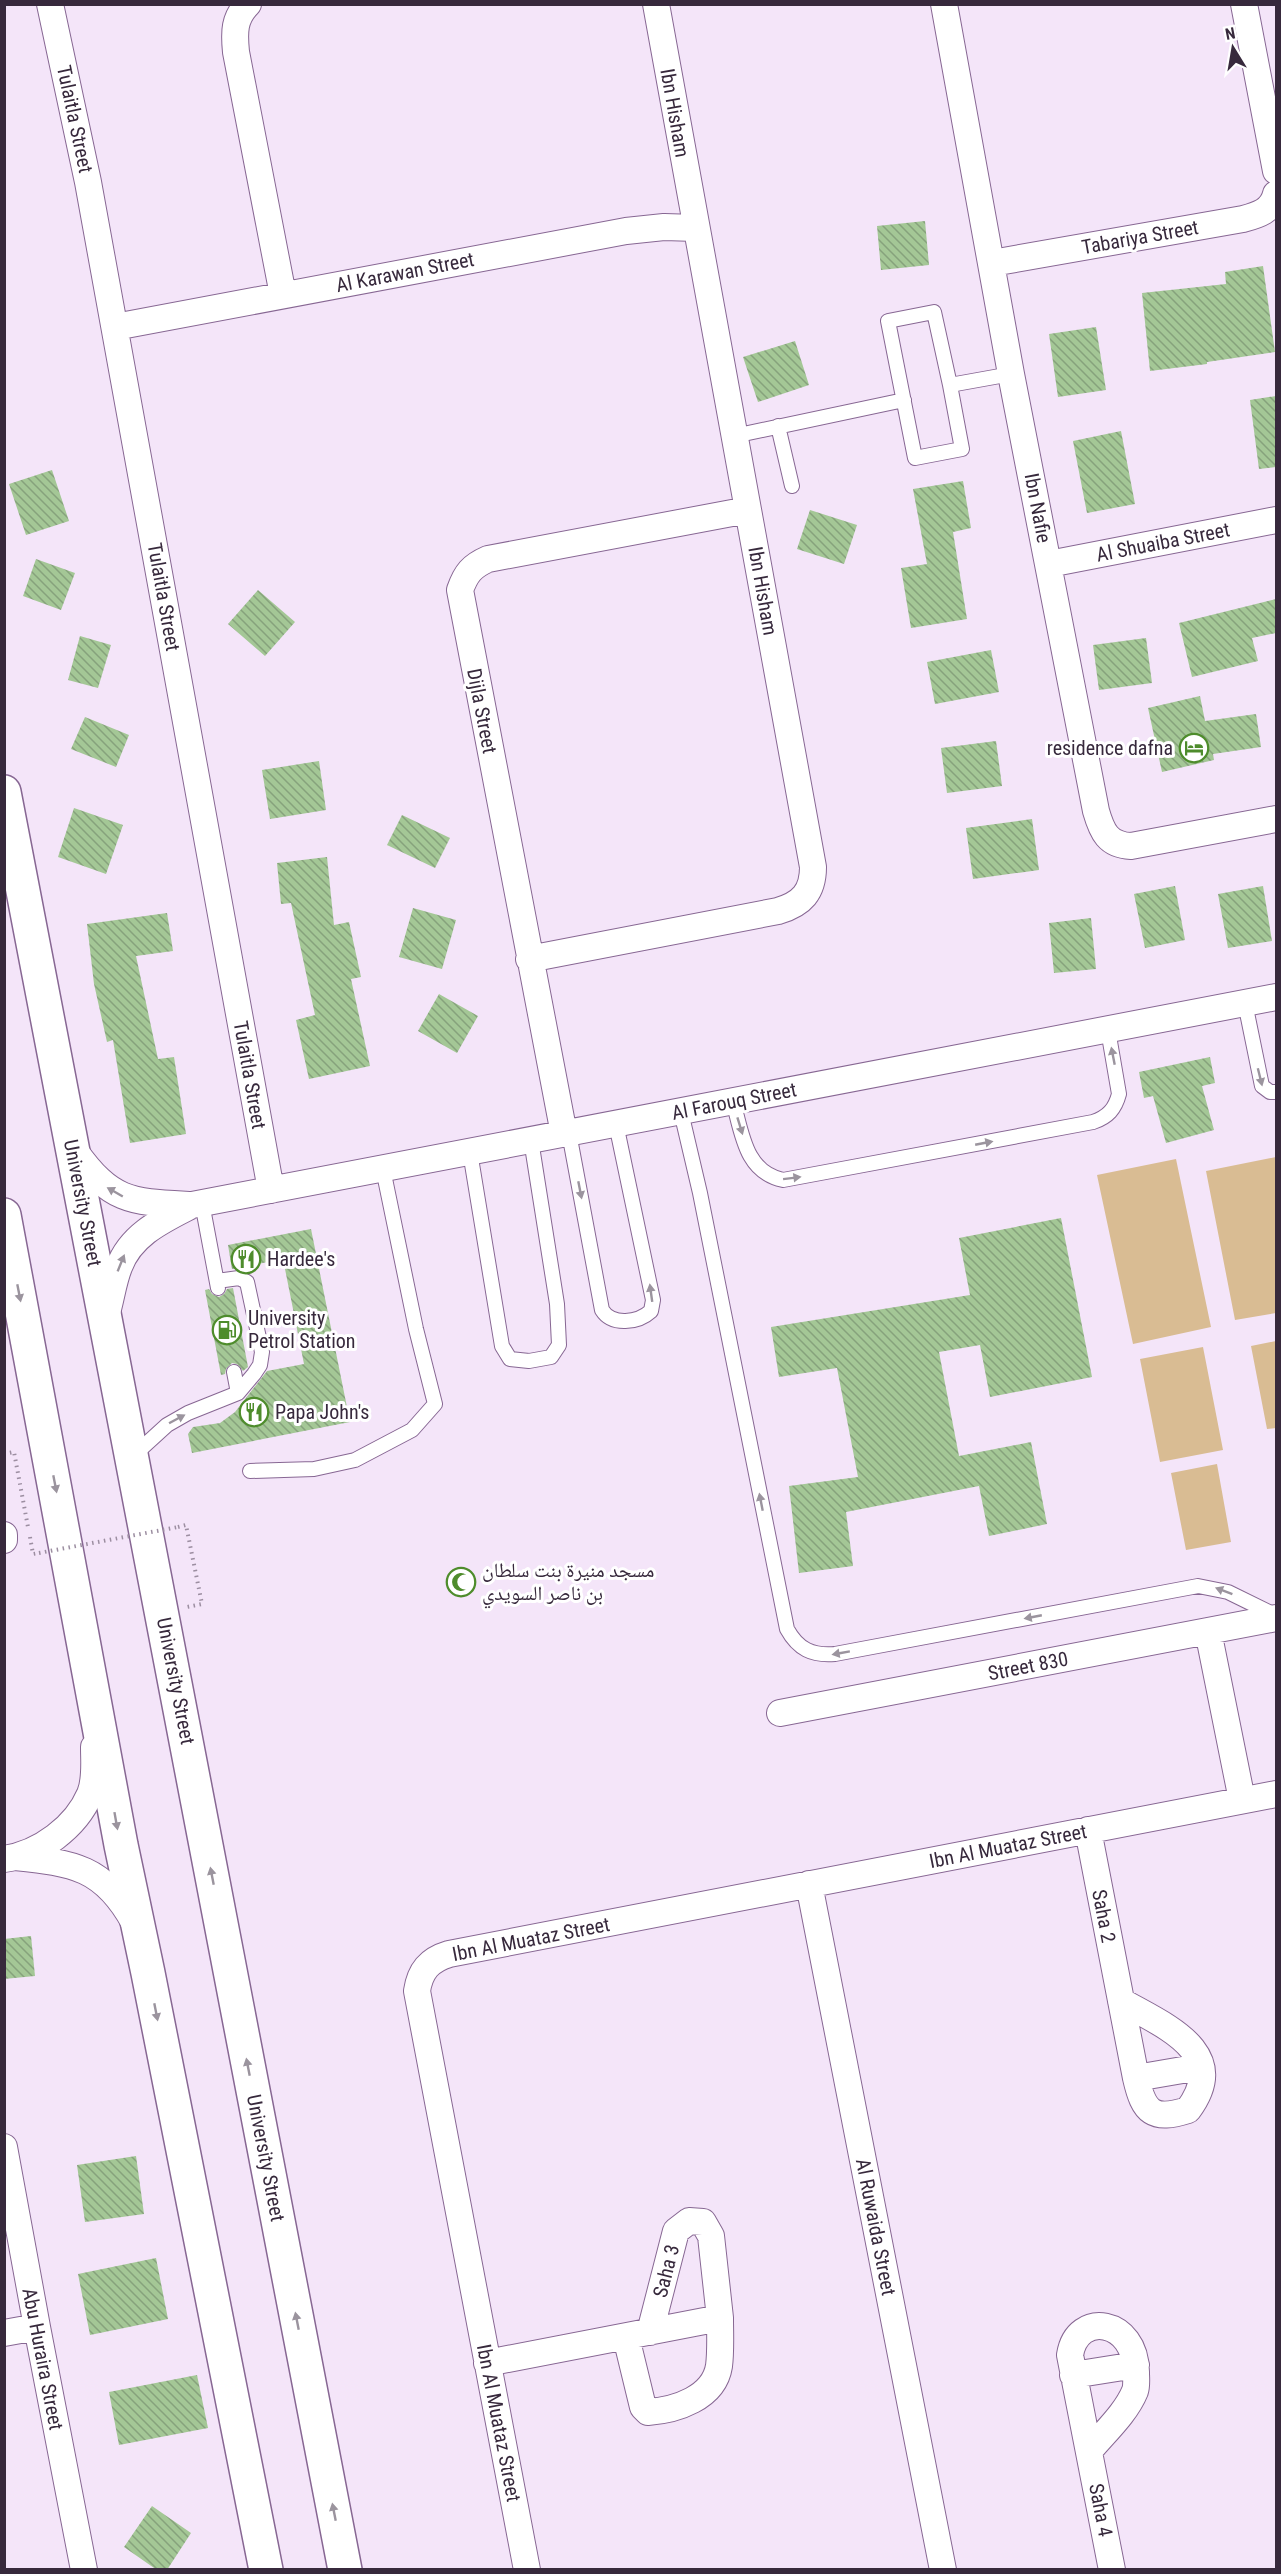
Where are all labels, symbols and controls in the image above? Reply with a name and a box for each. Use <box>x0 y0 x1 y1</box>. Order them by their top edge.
north arrow <box>1203 18 1263 78</box>
text: N <box>1224 24 1237 44</box>
street label: Tulaitla Street <box>52 63 98 175</box>
street label: Ibn Hisham <box>655 67 695 159</box>
street label: Tabariya Street <box>1080 215 1200 259</box>
street label: Al Karawan Street <box>334 247 476 297</box>
street label: Ibn Nafie <box>1020 471 1056 545</box>
street label: Al Shuaiba Street <box>1094 517 1232 567</box>
street label: Tulaitla Street <box>143 541 185 653</box>
street label: Ibn Hisham <box>743 545 783 637</box>
street label: Dijla Street <box>462 666 502 756</box>
hotel icon: residence dafna <box>1178 732 1210 764</box>
place label: residence dafna <box>1047 736 1173 760</box>
street label: Tulaitla Street <box>229 1019 271 1131</box>
one-way arrow <box>1108 1047 1117 1066</box>
one-way arrow <box>1256 1067 1266 1086</box>
street label: Al Farouq Street <box>670 1077 799 1125</box>
one-way arrow <box>736 1117 745 1135</box>
street label: University Street <box>59 1137 107 1269</box>
one-way arrow <box>975 1138 994 1147</box>
one-way arrow <box>783 1174 802 1183</box>
one-way arrow <box>576 1181 585 1200</box>
one-way arrow <box>106 1187 123 1197</box>
restaurant icon: Hardee's <box>230 1243 262 1275</box>
place label: Hardee's <box>267 1247 335 1271</box>
one-way arrow <box>116 1254 126 1272</box>
one-way arrow <box>15 1283 24 1302</box>
one-way arrow <box>647 1284 656 1303</box>
place label: University Petrol Station <box>248 1306 355 1353</box>
fuel station icon: University Petrol Station <box>211 1314 243 1346</box>
restaurant icon: Papa John's <box>238 1396 270 1428</box>
place label: Papa John's <box>275 1400 369 1424</box>
one-way arrow <box>169 1414 186 1424</box>
one-way arrow <box>51 1475 60 1494</box>
one-way arrow <box>756 1492 765 1511</box>
place label: مسجد منيرة بنت سلطان بن ناصر السويدي <box>482 1558 654 1609</box>
mosque icon: مسجد منيرة بنت سلطان بن ناصر السويدي <box>445 1566 477 1598</box>
one-way arrow <box>1215 1586 1233 1595</box>
one-way arrow <box>1023 1613 1042 1622</box>
street label: University Street <box>152 1615 200 1747</box>
street label: Street 830 <box>986 1646 1070 1686</box>
one-way arrow <box>831 1649 850 1658</box>
one-way arrow <box>112 1811 121 1830</box>
street label: Ibn Al Muataz Street <box>927 1819 1089 1873</box>
one-way arrow <box>207 1866 216 1885</box>
street label: Saha 2 <box>1087 1887 1121 1945</box>
street label: Ibn Al Muataz Street <box>450 1912 612 1966</box>
one-way arrow <box>152 2002 161 2021</box>
one-way arrow <box>243 2058 252 2077</box>
street label: University Street <box>242 2092 290 2224</box>
street label: Al Ruwaida Street <box>851 2156 901 2298</box>
street label: Saha 3 <box>648 2242 684 2300</box>
street label: Abu Huraira Street <box>17 2286 69 2432</box>
one-way arrow <box>292 2311 301 2330</box>
street label: Ibn Al Muataz Street <box>472 2342 526 2504</box>
street label: Saha 4 <box>1084 2481 1118 2539</box>
one-way arrow <box>329 2502 338 2521</box>

